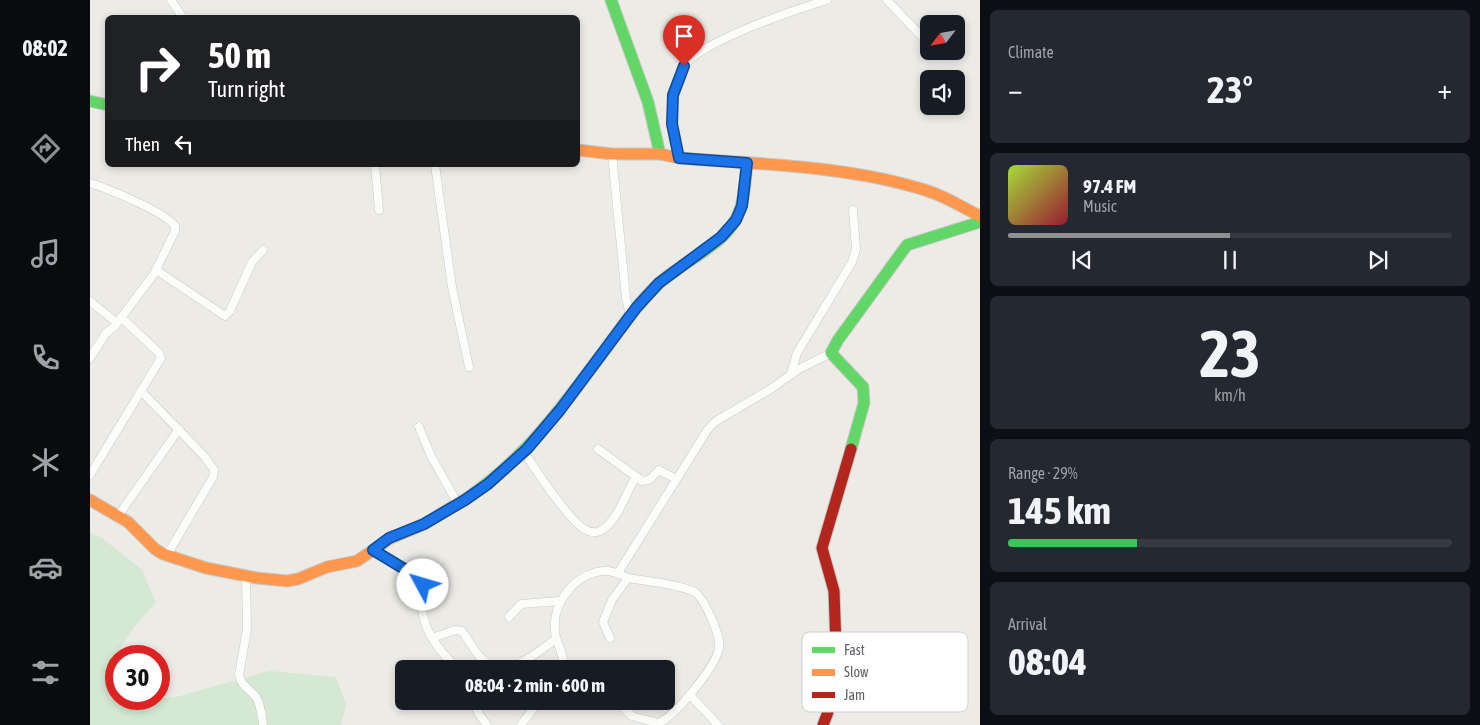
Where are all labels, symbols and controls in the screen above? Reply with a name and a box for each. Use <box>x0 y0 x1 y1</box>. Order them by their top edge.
pin <box>663 15 705 66</box>
north arrow <box>920 15 965 60</box>
map controls <box>920 15 965 115</box>
icon: arrive <box>670 22 698 50</box>
text: 08:02 <box>22 35 68 61</box>
icon: right <box>125 35 190 100</box>
text: 50 m <box>208 35 271 75</box>
text: Climate <box>1008 43 1054 61</box>
text: 23° <box>1207 68 1253 111</box>
button: sound <box>920 70 965 115</box>
text: − <box>1008 73 1023 105</box>
text: + <box>1437 73 1452 105</box>
text: Turn right <box>208 76 285 102</box>
icon: left <box>170 130 198 158</box>
icon: directions <box>28 131 63 166</box>
text: Then <box>125 133 160 155</box>
text: 97.4 FM <box>1083 175 1136 197</box>
text: Music <box>1083 197 1117 215</box>
icon: music <box>28 236 63 271</box>
icon: previous <box>1068 246 1096 274</box>
icon: pause <box>1216 246 1244 274</box>
icon: next <box>1364 246 1392 274</box>
text: 23 <box>1199 316 1261 391</box>
icon: phone <box>28 340 63 375</box>
text: km/h <box>1214 386 1246 404</box>
icon: climate <box>28 445 63 480</box>
text: Range · 29% <box>1008 464 1078 482</box>
text: 145 km <box>1008 489 1111 532</box>
icon: car <box>28 550 63 585</box>
position arrow <box>396 558 448 610</box>
text: Arrival <box>1008 615 1047 633</box>
legend <box>802 632 968 712</box>
text: 08:04 <box>1008 640 1087 683</box>
text: Fast <box>844 642 865 658</box>
speed limit sign: 30 <box>105 645 170 710</box>
icon: filters <box>28 655 63 690</box>
text: Slow <box>844 664 869 680</box>
text: 08:04 · 2 min · 600 m <box>465 674 605 696</box>
text: Jam <box>844 687 865 703</box>

